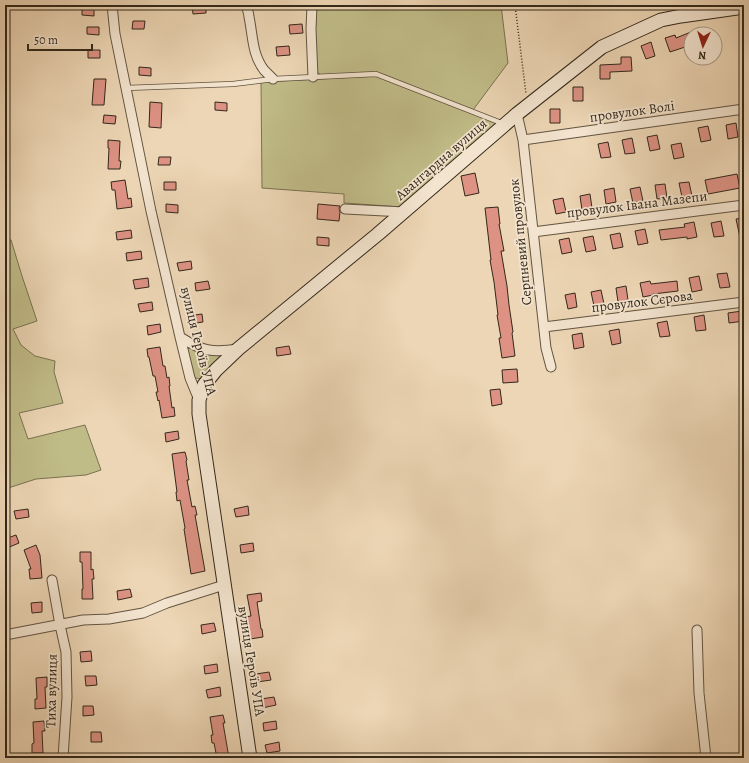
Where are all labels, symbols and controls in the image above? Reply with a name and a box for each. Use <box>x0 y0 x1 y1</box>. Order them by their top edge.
scale bar <box>28 26 92 52</box>
north arrow <box>683 26 723 66</box>
text: 50 m <box>34 32 58 48</box>
text: N <box>698 48 707 63</box>
street label: провулок Волі <box>588 96 676 127</box>
street label: Авангардна вулиця <box>391 114 491 205</box>
street label: Серпневий провулок <box>504 178 537 306</box>
street label: провулок Івана Мазепи <box>566 186 708 223</box>
street label: вулиця Героїв УПА <box>176 285 221 398</box>
street label: провулок Сєрова <box>590 286 694 317</box>
street label: вулиця Героїв УПА <box>233 604 270 719</box>
street label: Тиха вулиця <box>41 654 62 728</box>

